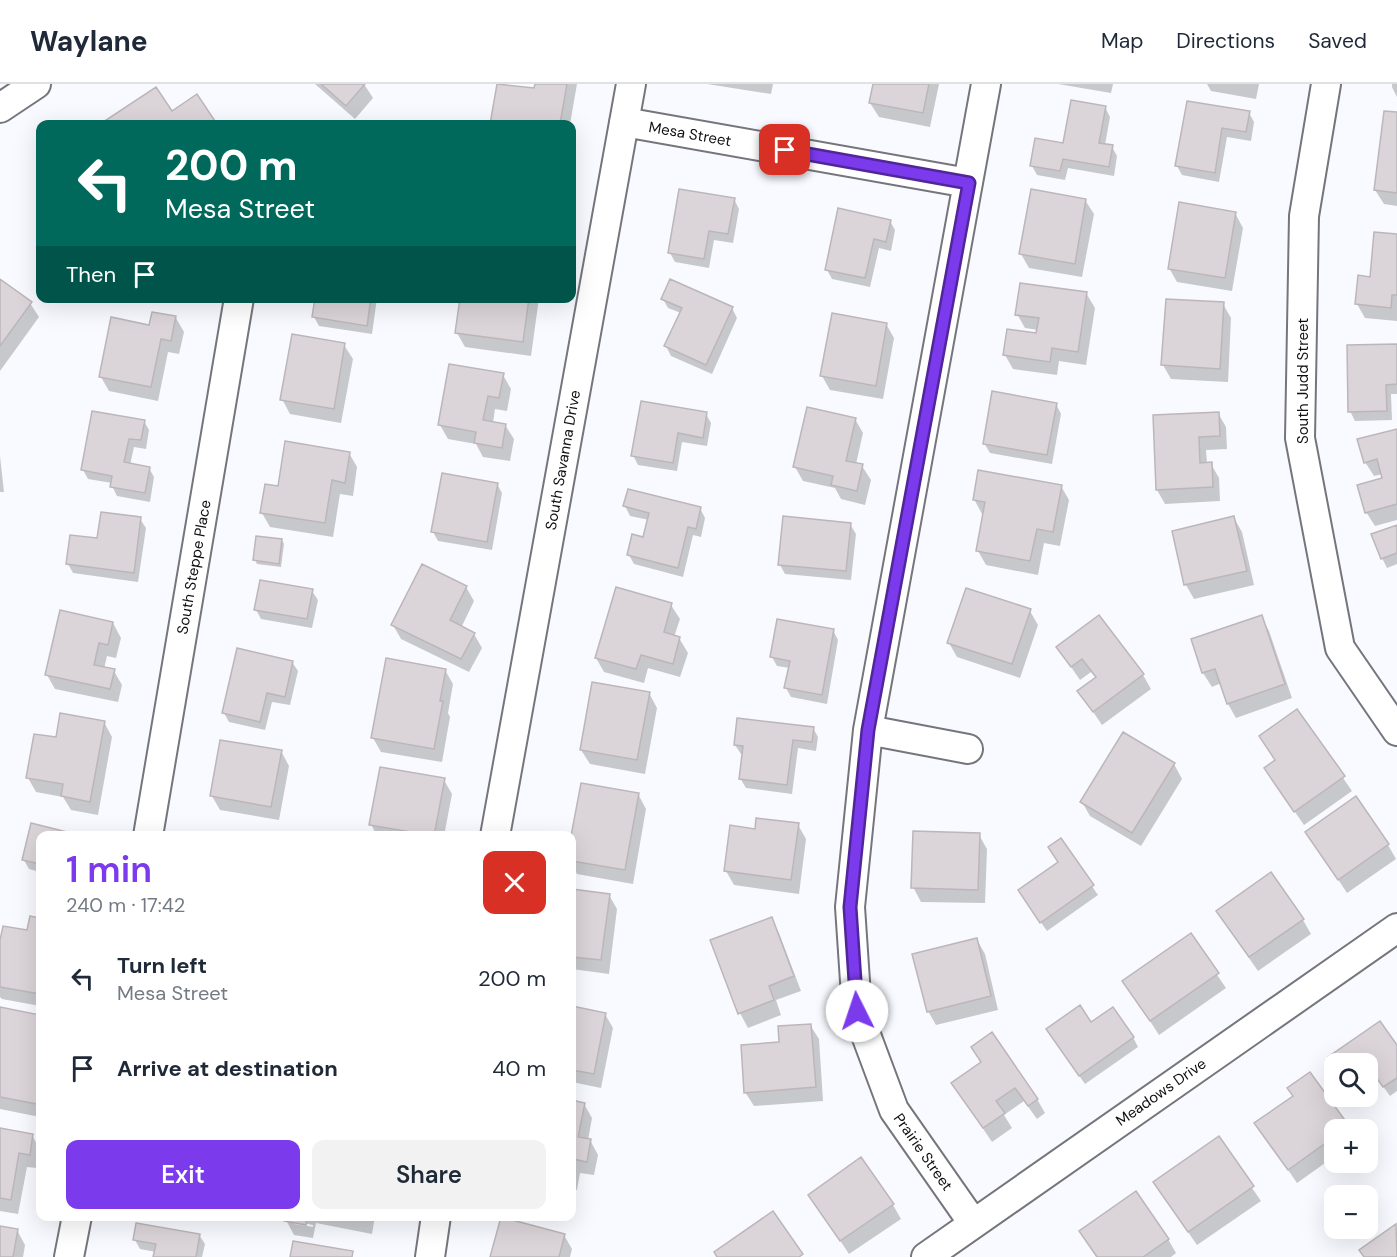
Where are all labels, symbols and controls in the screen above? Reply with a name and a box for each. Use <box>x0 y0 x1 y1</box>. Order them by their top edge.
text: Waylane <box>30 23 148 60</box>
text: Map <box>1101 27 1143 55</box>
text: Directions <box>1176 27 1275 55</box>
text: Saved <box>1308 27 1367 55</box>
street label: Mesa Street <box>647 117 733 151</box>
pin <box>759 124 810 175</box>
icon: arrive <box>768 133 801 166</box>
text: 200 m <box>165 138 298 193</box>
icon: left <box>66 144 144 222</box>
text: Mesa Street <box>165 191 315 226</box>
icon: arrive <box>128 258 161 291</box>
text: Then <box>66 260 116 289</box>
street label: South Judd Street <box>1293 318 1313 444</box>
street label: South Savanna Drive <box>541 388 585 532</box>
street label: South Steppe Place <box>172 498 216 636</box>
text: 1 min <box>66 846 152 893</box>
button: close <box>483 851 546 914</box>
text: 240 m · 17:42 <box>66 892 185 918</box>
text: Turn left <box>117 951 207 980</box>
icon: left <box>66 962 99 995</box>
text: 200 m <box>478 964 546 993</box>
position arrow <box>825 979 889 1043</box>
text: Mesa Street <box>117 980 228 1006</box>
icon: arrive <box>66 1052 99 1085</box>
street label: Meadows Drive <box>1112 1053 1210 1131</box>
map controls <box>1324 1053 1378 1239</box>
button: search <box>1324 1053 1378 1107</box>
text: Arrive at destination <box>117 1054 338 1083</box>
text: 40 m <box>492 1054 546 1083</box>
street label: Prairie Street <box>889 1109 957 1195</box>
button: + <box>1324 1119 1378 1173</box>
button: Exit <box>66 1140 300 1209</box>
button: Share <box>312 1140 546 1209</box>
button: − <box>1324 1185 1378 1239</box>

